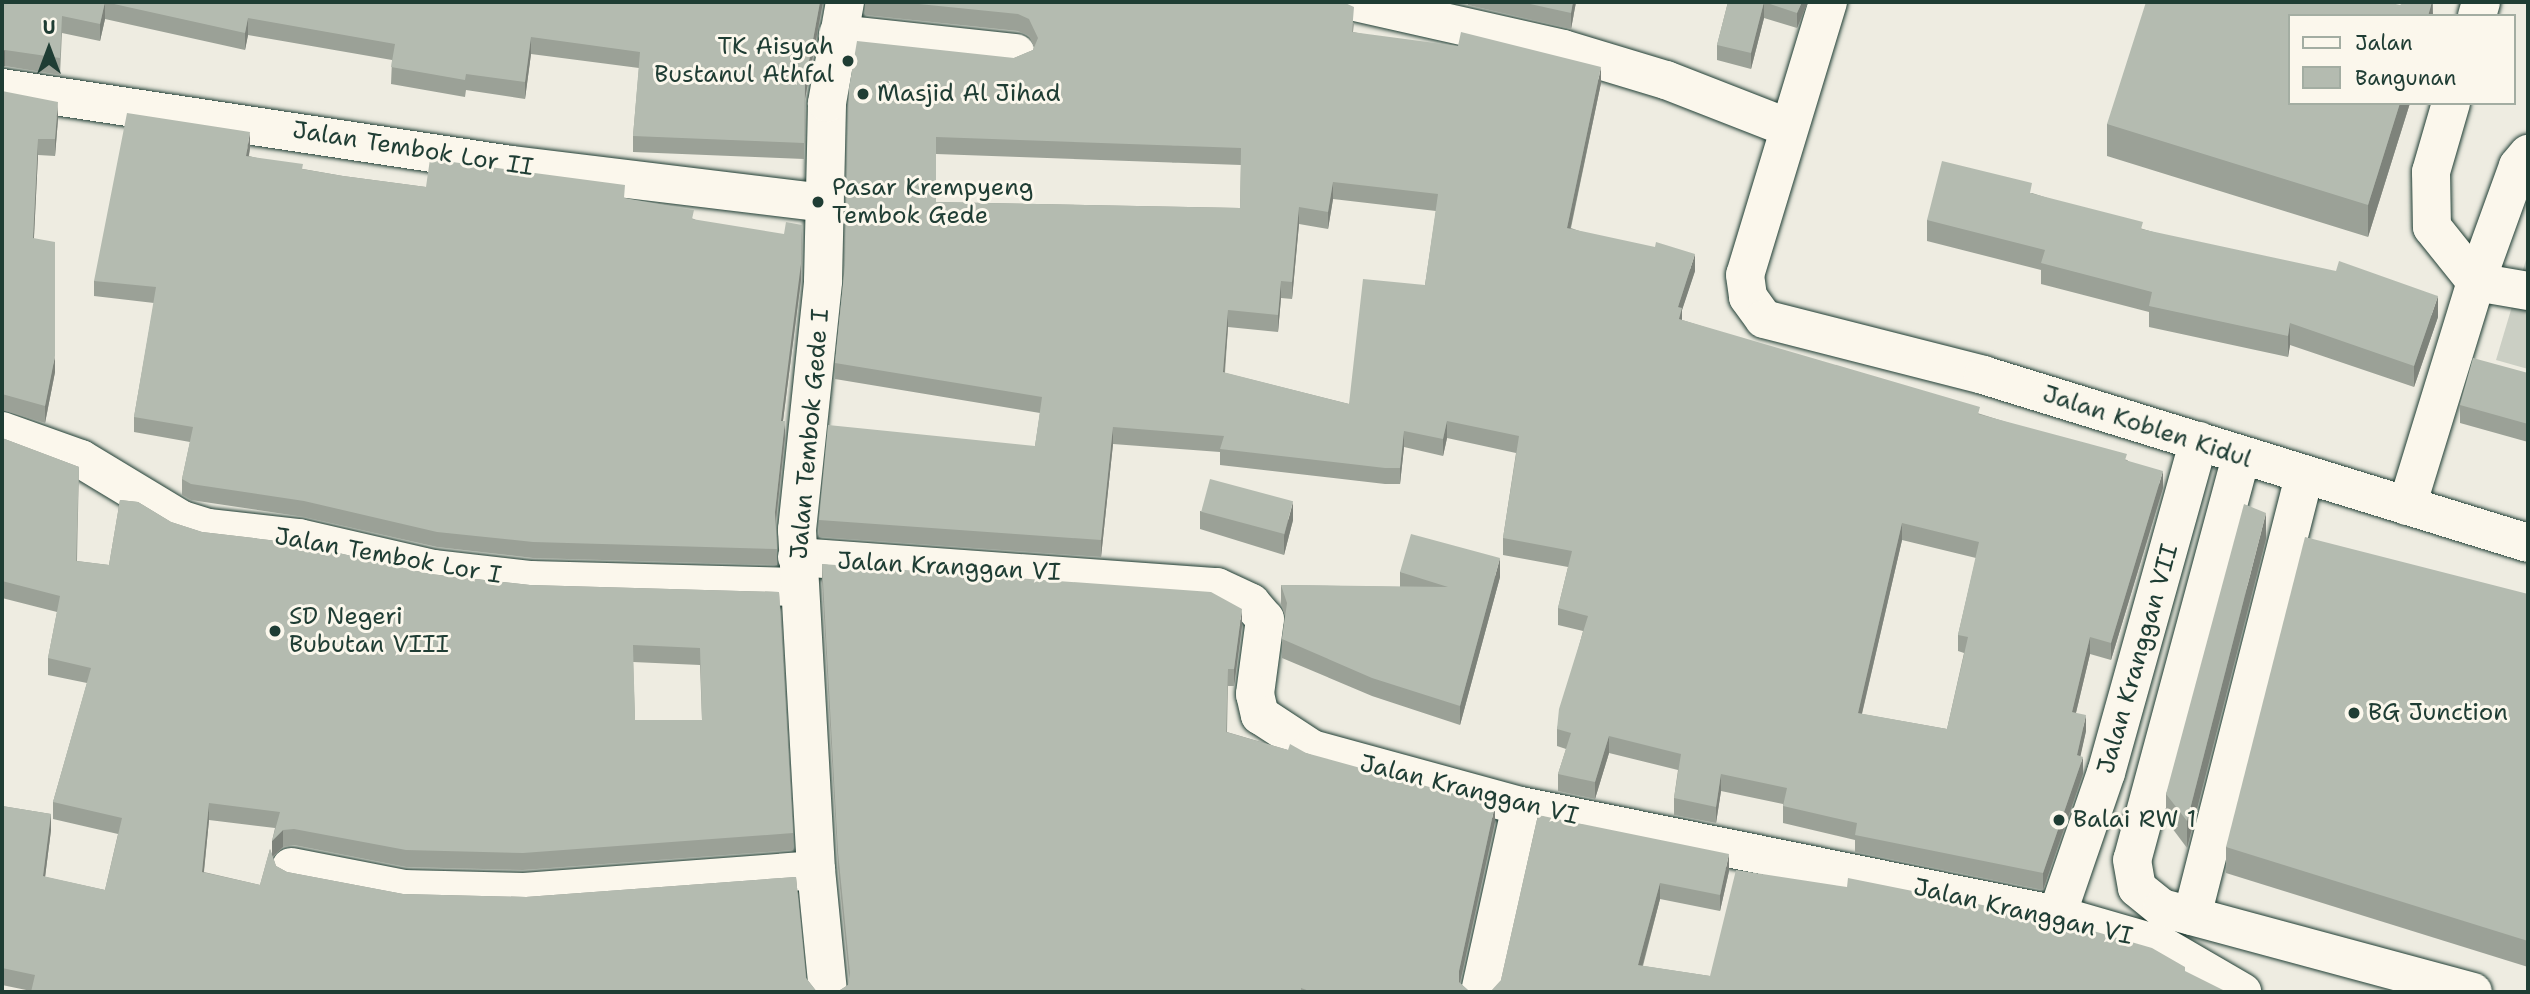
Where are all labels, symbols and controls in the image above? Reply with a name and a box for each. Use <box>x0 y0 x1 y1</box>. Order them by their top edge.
north arrow <box>14 14 84 84</box>
legend <box>2288 14 2516 105</box>
text: U <box>43 15 56 40</box>
text: Jalan <box>2355 29 2413 57</box>
place label: TK Aisyah Bustanul Athfal <box>654 33 834 89</box>
marker: TK Aisyah Bustanul Athfal <box>840 53 856 69</box>
text: Bangunan <box>2355 64 2456 92</box>
place label: Masjid Al Jihad <box>877 80 1061 108</box>
marker: Masjid Al Jihad <box>855 86 871 102</box>
street label: Jalan Tembok Lor II <box>290 116 536 182</box>
place label: Pasar Krempyeng Tembok Gede <box>832 174 1033 230</box>
marker: Pasar Krempyeng Tembok Gede <box>810 194 826 210</box>
street label: Jalan Tembok Gede I <box>785 307 835 561</box>
street label: Jalan Koblen Kidul <box>2039 380 2255 474</box>
street label: Jalan Tembok Lor I <box>272 522 504 590</box>
street label: Jalan Kranggan VII <box>2091 541 2185 777</box>
street label: Jalan Kranggan VI <box>836 547 1062 587</box>
place label: SD Negeri Bubutan VIII <box>289 603 449 659</box>
marker: SD Negeri Bubutan VIII <box>267 623 283 639</box>
place label: BG Junction <box>2368 699 2508 727</box>
marker: BG Junction <box>2346 705 2362 721</box>
street label: Jalan Kranggan VI <box>1357 749 1581 831</box>
place label: Balai RW 1 <box>2073 806 2197 834</box>
marker: Balai RW 1 <box>2051 812 2067 828</box>
street label: Jalan Kranggan VI <box>1911 873 2135 951</box>

